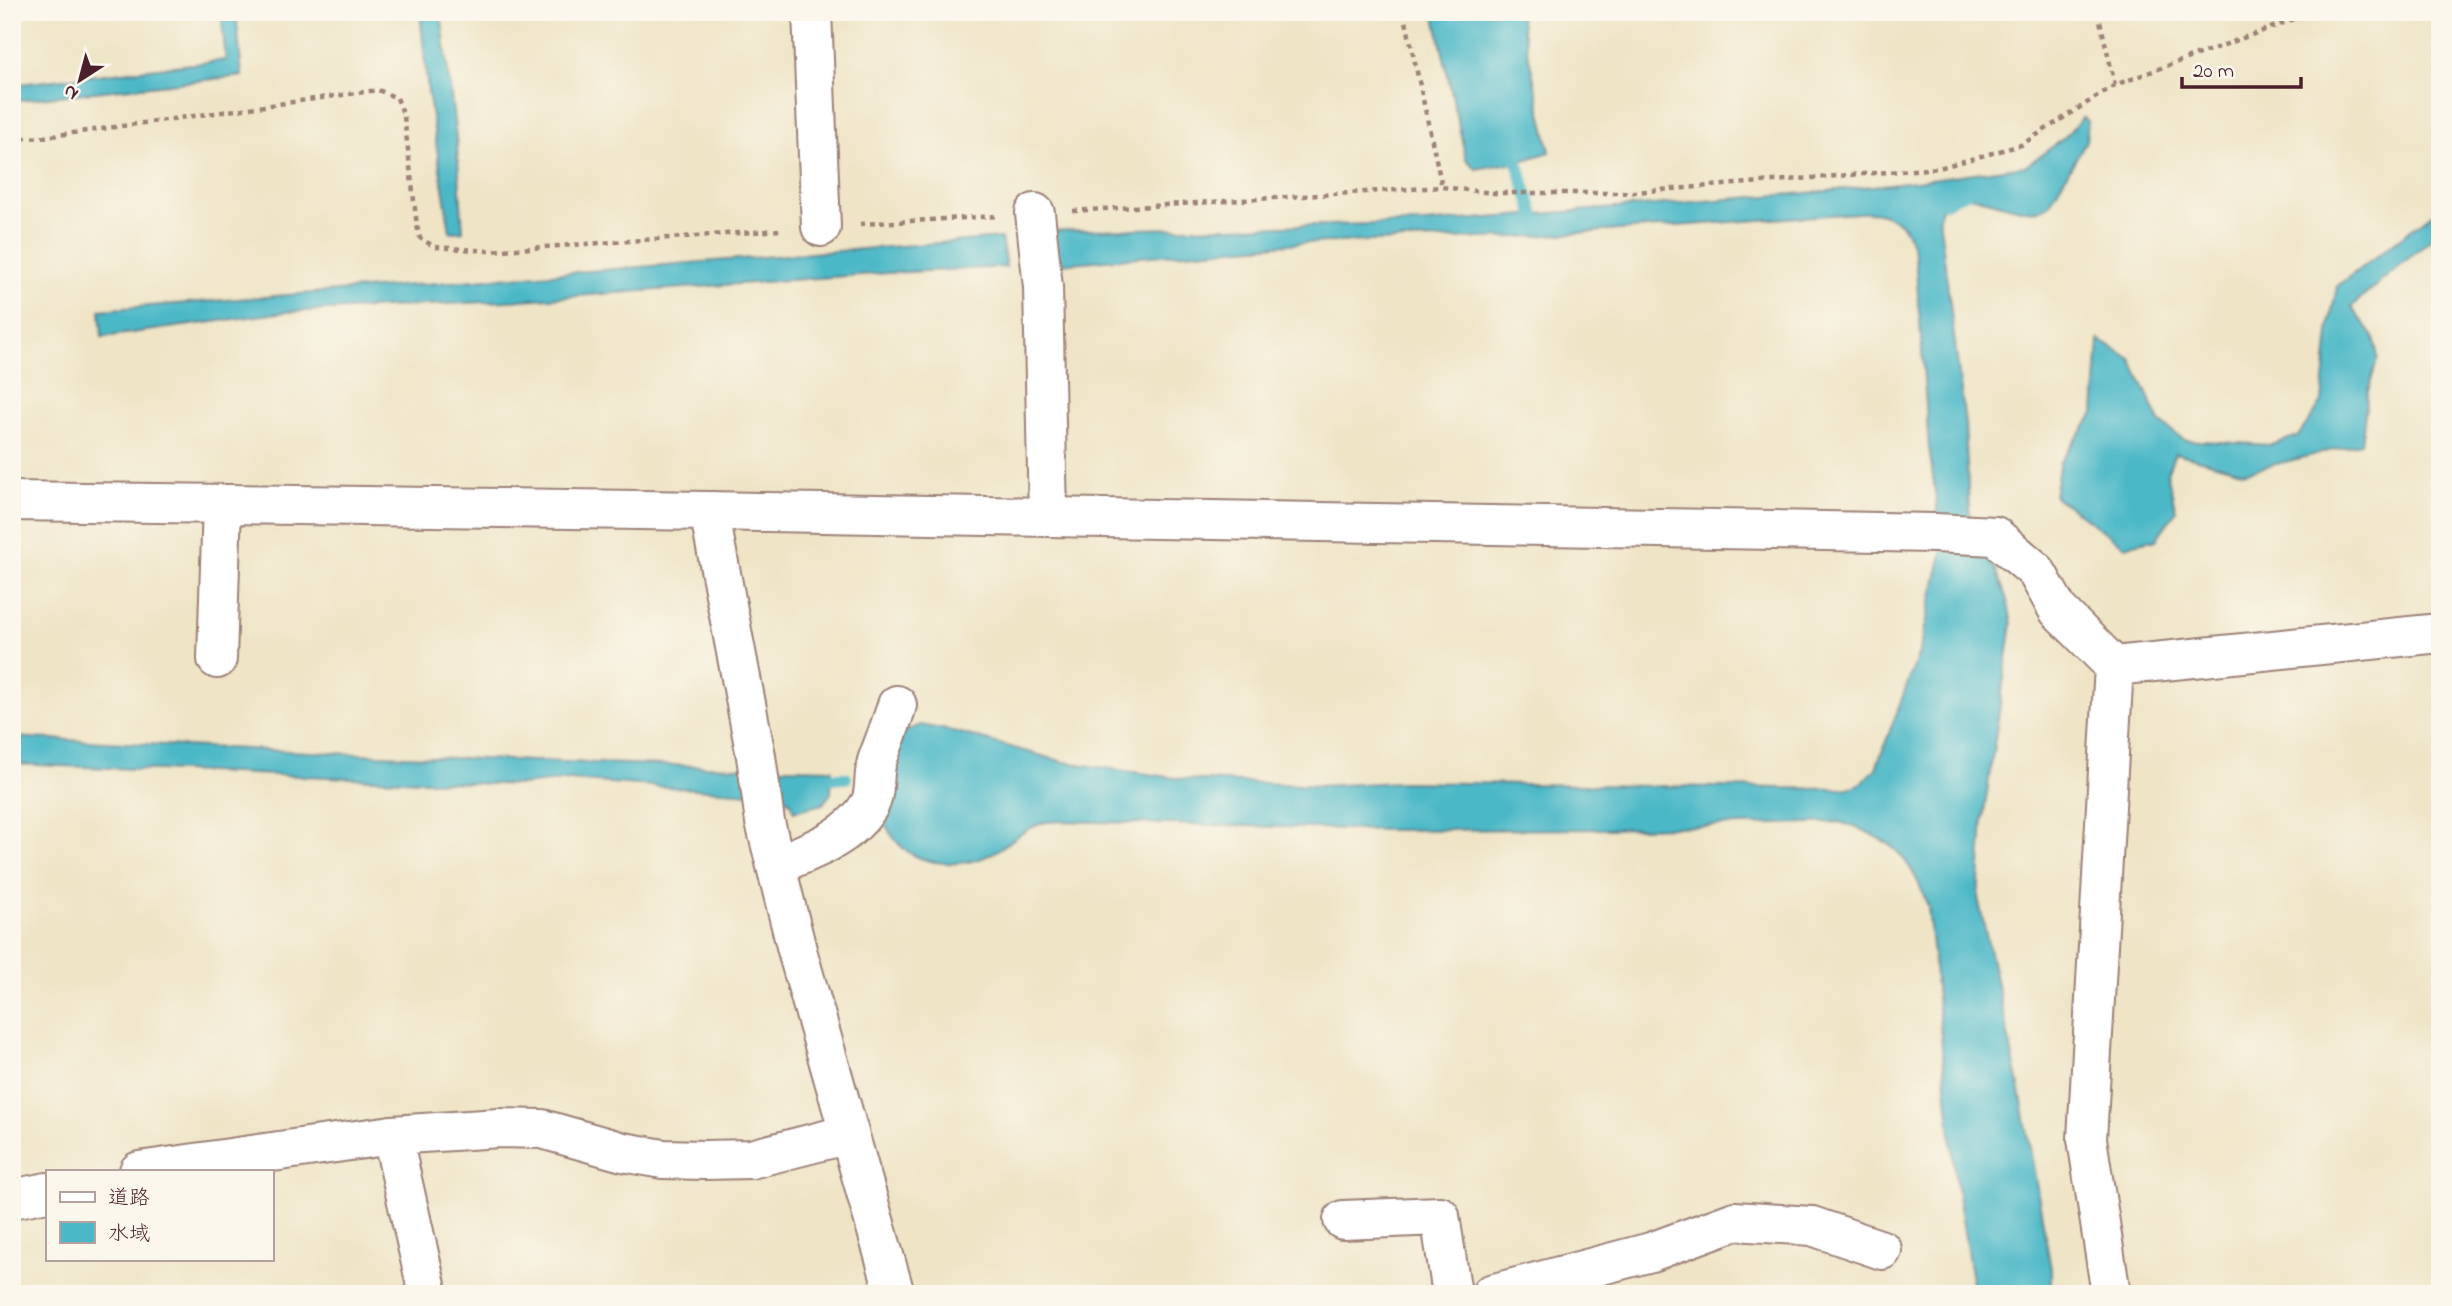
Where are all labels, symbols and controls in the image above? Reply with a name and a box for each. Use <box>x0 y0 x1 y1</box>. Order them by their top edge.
north arrow <box>46 46 116 116</box>
scale bar <box>2182 46 2302 90</box>
text: 20 m <box>2193 57 2234 87</box>
text: N <box>58 77 85 106</box>
legend <box>46 1170 273 1260</box>
text: 道路 <box>108 1184 150 1214</box>
text: 水域 <box>108 1220 150 1250</box>

